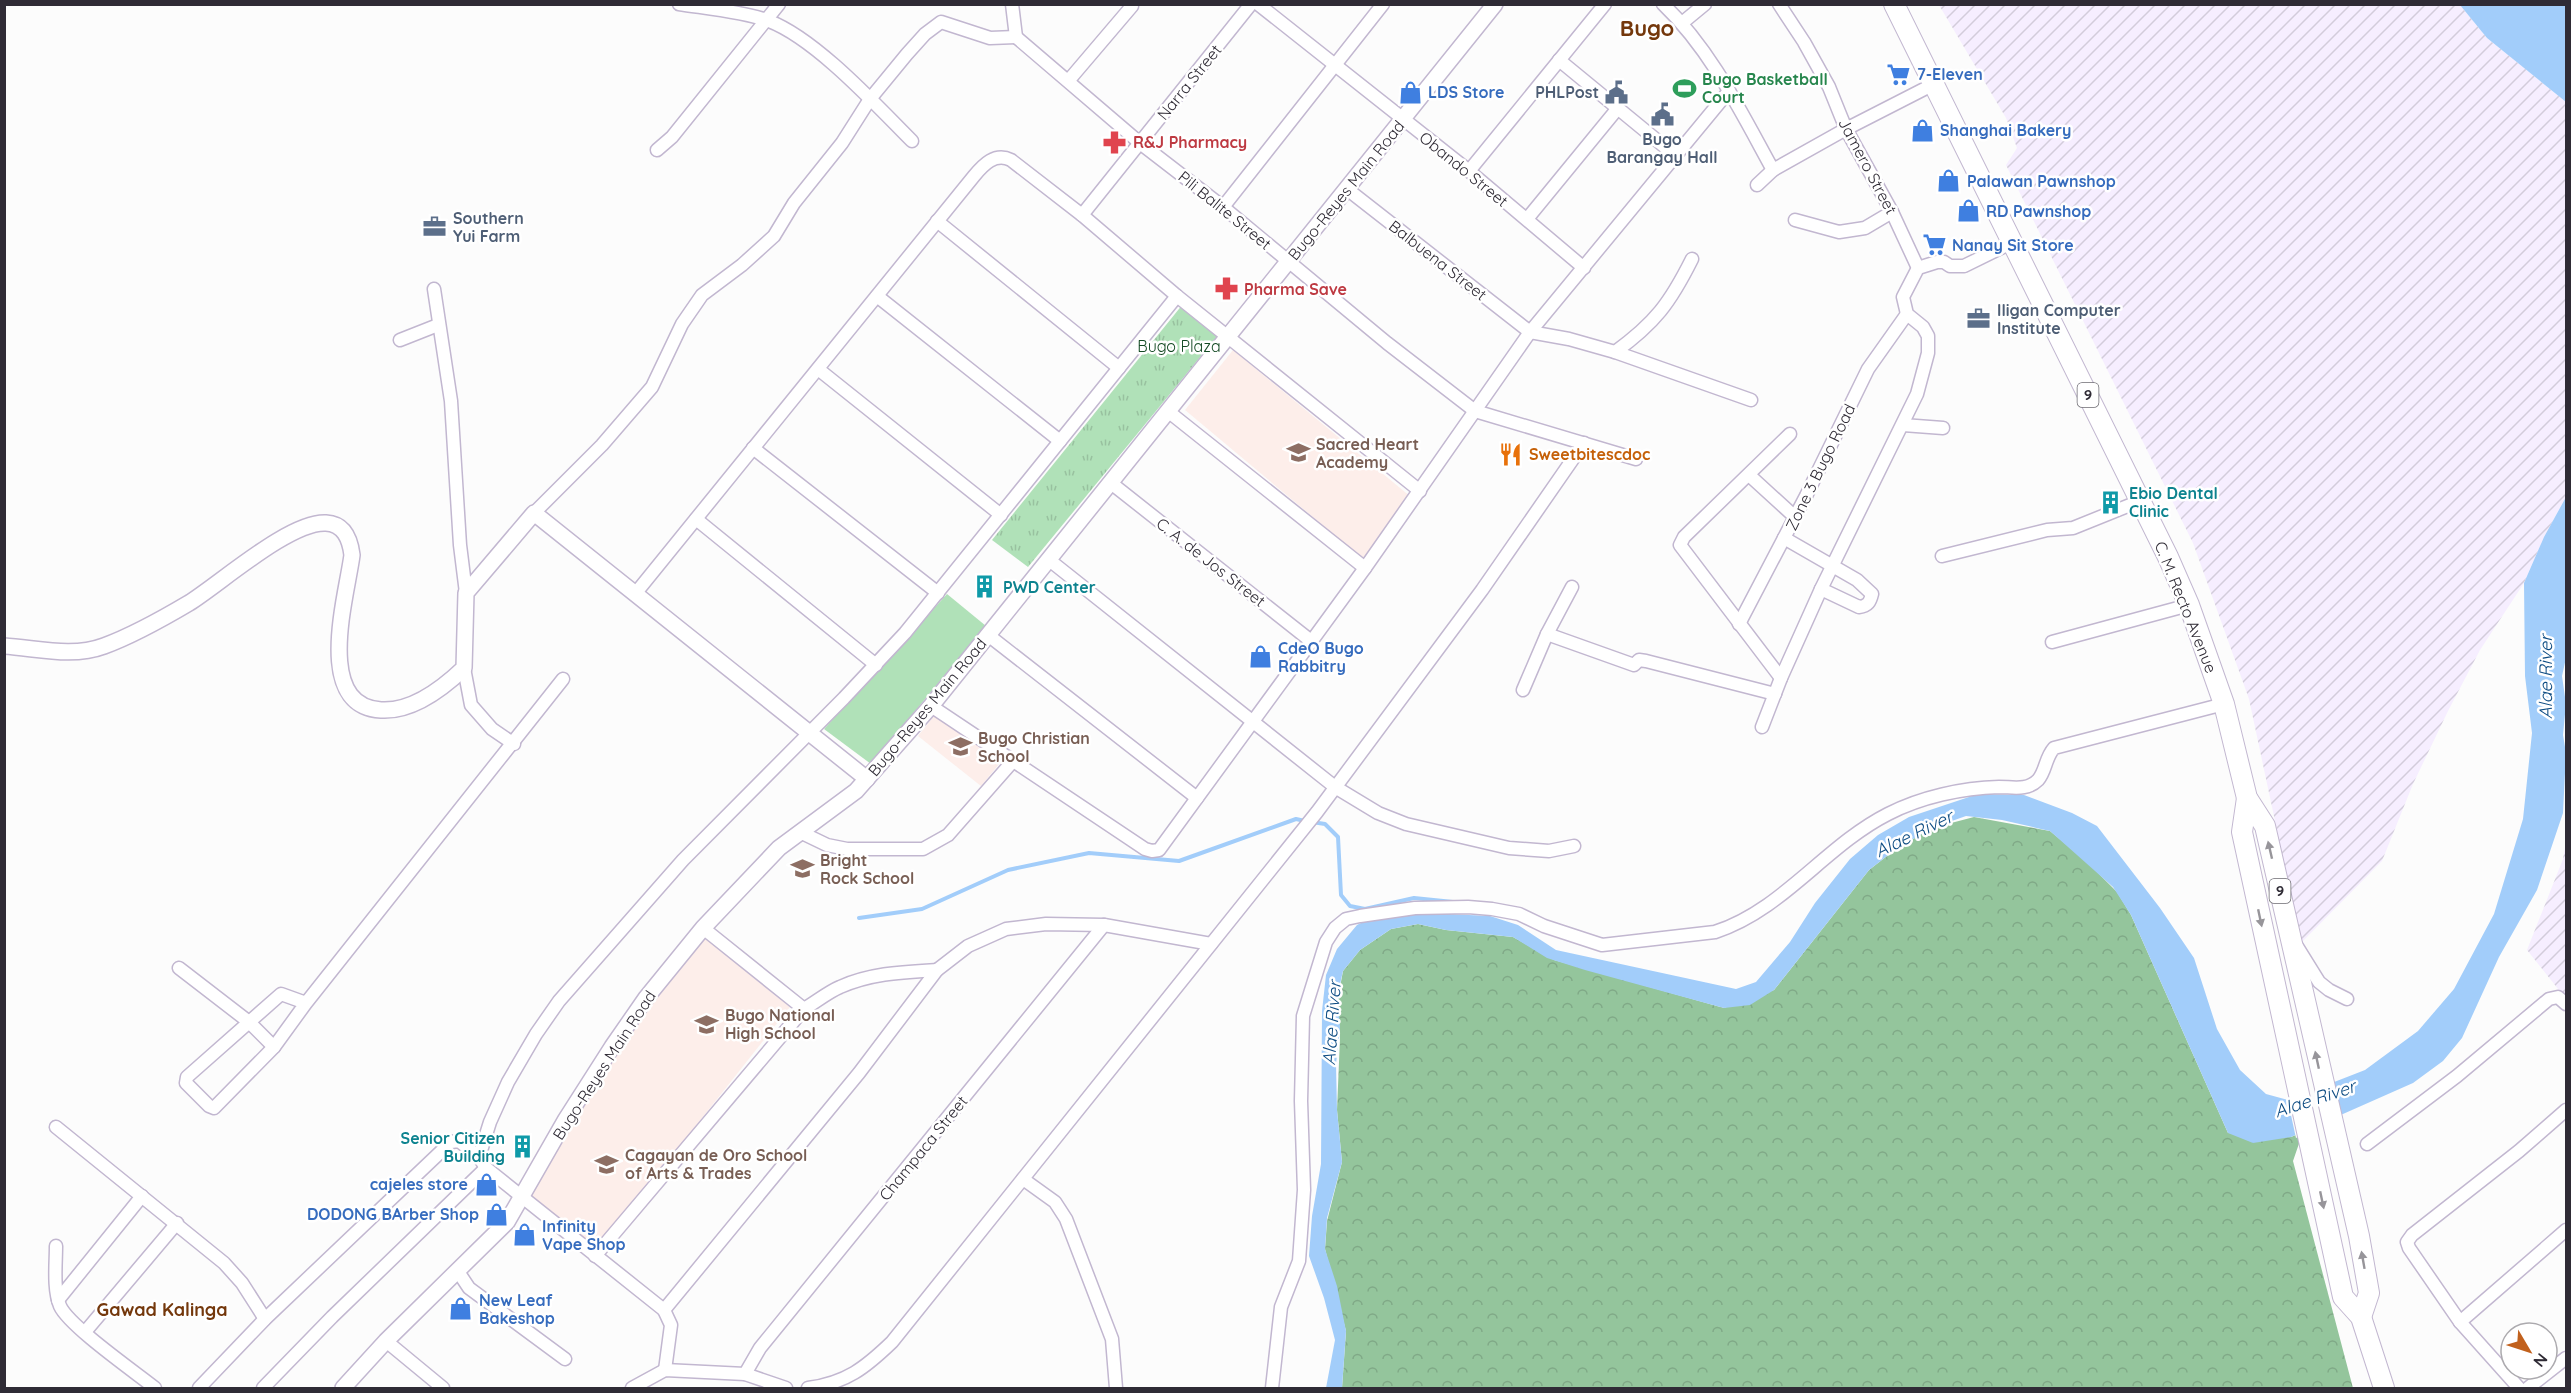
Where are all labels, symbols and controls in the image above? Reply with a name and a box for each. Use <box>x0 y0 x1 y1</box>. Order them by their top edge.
district label: Bugo <box>1620 14 1674 42</box>
street label: Narra Street <box>1153 40 1225 124</box>
supermarket icon: 7-Eleven <box>1886 61 1912 87</box>
place label: 7-Eleven <box>1917 64 1983 84</box>
place label: Bugo Basketball Court <box>1702 69 1828 107</box>
sports icon: Bugo Basketball Court <box>1671 75 1697 101</box>
shop icon: LDS Store <box>1397 79 1423 105</box>
public building icon: PHLPost <box>1604 79 1630 105</box>
place label: LDS Store <box>1428 82 1505 102</box>
place label: PHLPost <box>1535 82 1599 102</box>
public building icon: Bugo Barangay Hall <box>1649 101 1675 127</box>
street label: Jamero Street <box>1834 114 1902 218</box>
street label: Bugo-Reyes Main Road <box>1283 116 1409 264</box>
shop icon: Shanghai Bakery <box>1909 117 1935 143</box>
place label: Shanghai Bakery <box>1940 120 2071 140</box>
street label: Obando Street <box>1416 127 1512 211</box>
pharmacy icon: R&J Pharmacy <box>1102 129 1128 155</box>
place label: Bugo Barangay Hall <box>1606 129 1718 167</box>
place label: R&J Pharmacy <box>1133 132 1247 152</box>
street label: Pili Balite Street <box>1174 166 1276 254</box>
shop icon: Palawan Pawnshop <box>1936 168 1962 194</box>
place label: Palawan Pawnshop <box>1967 171 2116 191</box>
shop icon: RD Pawnshop <box>1955 198 1981 224</box>
place label: RD Pawnshop <box>1986 201 2091 221</box>
place label: Southern Yui Farm <box>453 208 524 246</box>
office icon: Southern Yui Farm <box>422 214 448 240</box>
street label: Balbuena Street <box>1385 216 1491 304</box>
supermarket icon: Nanay Sit Store <box>1921 232 1947 258</box>
place label: Nanay Sit Store <box>1952 235 2074 255</box>
pharmacy icon: Pharma Save <box>1213 276 1239 302</box>
place label: Pharma Save <box>1244 279 1347 299</box>
place label: Iligan Computer Institute <box>1997 300 2121 338</box>
office icon: Iligan Computer Institute <box>1966 306 1992 332</box>
park label: Bugo Plaza <box>1137 336 1221 356</box>
road number: 9 <box>2078 383 2098 407</box>
street label: Zone 3 Bugo Road <box>1781 401 1859 533</box>
place label: Sacred Heart Academy <box>1316 434 1419 472</box>
school or university icon: Sacred Heart Academy <box>1285 440 1311 466</box>
restaurant icon: Sweetbitescdoc <box>1498 441 1524 467</box>
place label: Sweetbitescdoc <box>1529 444 1650 464</box>
place label: Ebio Dental Clinic <box>2129 483 2218 521</box>
building icon: Ebio Dental Clinic <box>2098 489 2124 515</box>
street label: C. A. de Jos Street <box>1152 513 1270 611</box>
street label: C. M. Recto Avenue <box>2150 538 2222 676</box>
building icon: PWD Center <box>972 574 998 600</box>
place label: PWD Center <box>1003 577 1096 597</box>
water label: Alae River <box>2534 633 2557 719</box>
street label: Bugo-Reyes Main Road <box>863 634 991 780</box>
place label: CdeO Bugo Rabbitry <box>1278 638 1364 676</box>
shop icon: CdeO Bugo Rabbitry <box>1247 644 1273 670</box>
place label: Bugo Christian School <box>978 728 1090 766</box>
school or university icon: Bugo Christian School <box>947 734 973 760</box>
water label: Alae River <box>1871 804 1959 862</box>
one-way arrow <box>2265 841 2275 859</box>
place label: Bright Rock School <box>820 850 914 888</box>
school or university icon: Bright Rock School <box>789 856 815 882</box>
road number: 9 <box>2270 879 2290 903</box>
one-way arrow <box>2255 908 2265 927</box>
water label: Alae River <box>1317 978 1346 1066</box>
street label: Bugo-Reyes Main Road <box>548 987 660 1143</box>
place label: Bugo National High School <box>725 1005 835 1043</box>
school or university icon: Bugo National High School <box>694 1011 720 1037</box>
one-way arrow <box>2312 1051 2322 1070</box>
water label: Alae River <box>2271 1074 2360 1122</box>
street label: Champaca Street <box>875 1091 971 1205</box>
place label: Senior Citizen Building <box>401 1128 505 1166</box>
building icon: Senior Citizen Building <box>510 1134 536 1160</box>
place label: Cagayan de Oro School of Arts & Trades <box>625 1145 807 1183</box>
school or university icon: Cagayan de Oro School of Arts & Trades <box>594 1151 620 1177</box>
shop icon: cajeles store <box>473 1171 499 1197</box>
place label: cajeles store <box>370 1174 468 1194</box>
one-way arrow <box>2318 1191 2327 1210</box>
shop icon: DODONG BArber Shop <box>484 1201 510 1227</box>
place label: DODONG BArber Shop <box>307 1204 479 1224</box>
place label: Infinity Vape Shop <box>542 1216 626 1254</box>
shop icon: Infinity Vape Shop <box>511 1222 537 1248</box>
one-way arrow <box>2358 1250 2367 1269</box>
place label: New Leaf Bakeshop <box>479 1290 555 1328</box>
shop icon: New Leaf Bakeshop <box>448 1296 474 1322</box>
district label: Gawad Kalinga <box>96 1298 228 1321</box>
north arrow <box>2499 1321 2559 1381</box>
text: N <box>2529 1350 2552 1371</box>

